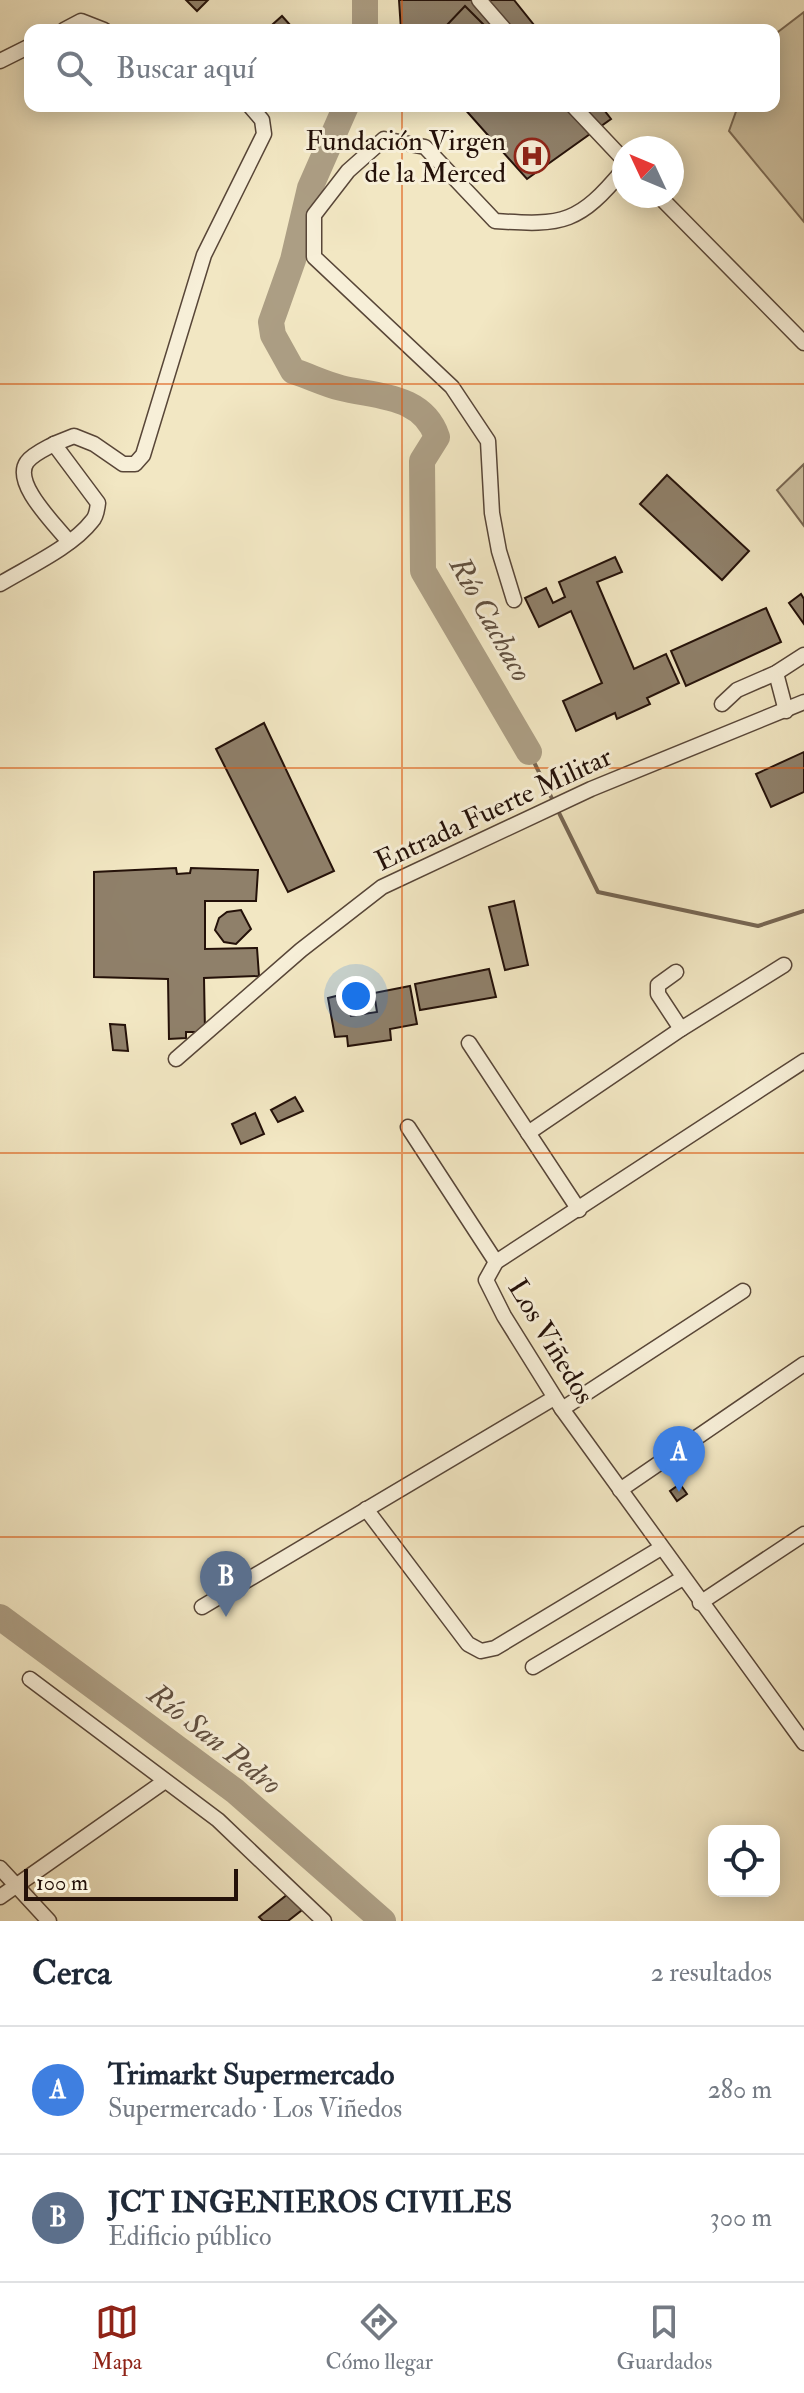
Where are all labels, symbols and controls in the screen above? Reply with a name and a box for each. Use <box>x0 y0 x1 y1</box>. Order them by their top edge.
search box <box>24 24 780 112</box>
icon: search <box>52 46 96 90</box>
text: Buscar aquí <box>116 50 255 87</box>
place label: Fundación Virgen de la Merced <box>305 124 506 191</box>
north arrow <box>612 136 684 208</box>
hospital icon: Fundación Virgen de la Merced <box>513 137 551 175</box>
water label: Río Cachaco <box>441 550 540 688</box>
street label: Entrada Fuerte Militar <box>370 739 618 879</box>
your location <box>336 976 376 1016</box>
street label: Los Viñedos <box>500 1273 602 1411</box>
pin: A <box>653 1426 705 1492</box>
pin: B <box>200 1551 252 1617</box>
water label: Río San Pedro <box>140 1675 289 1803</box>
map controls <box>708 1825 780 1897</box>
button: locate <box>708 1825 780 1897</box>
scale bar <box>24 1865 238 1901</box>
text: 100 m <box>36 1869 88 1897</box>
text: Cerca <box>32 1952 111 1995</box>
text: 2 resultados <box>651 1957 772 1989</box>
text: Trimarkt Supermercado <box>108 2056 394 2093</box>
text: A <box>50 2074 66 2106</box>
text: 280 m <box>708 2074 772 2106</box>
text: Supermercado · Los Viñedos <box>108 2093 402 2125</box>
text: JCT INGENIEROS CIVILES <box>108 2184 512 2221</box>
text: B <box>49 2202 67 2234</box>
text: 300 m <box>710 2202 772 2234</box>
text: Edificio público <box>108 2221 271 2253</box>
tab: Mapa <box>92 2300 142 2376</box>
tab: Cómo llegar <box>326 2300 433 2376</box>
tab: Guardados <box>616 2300 712 2376</box>

